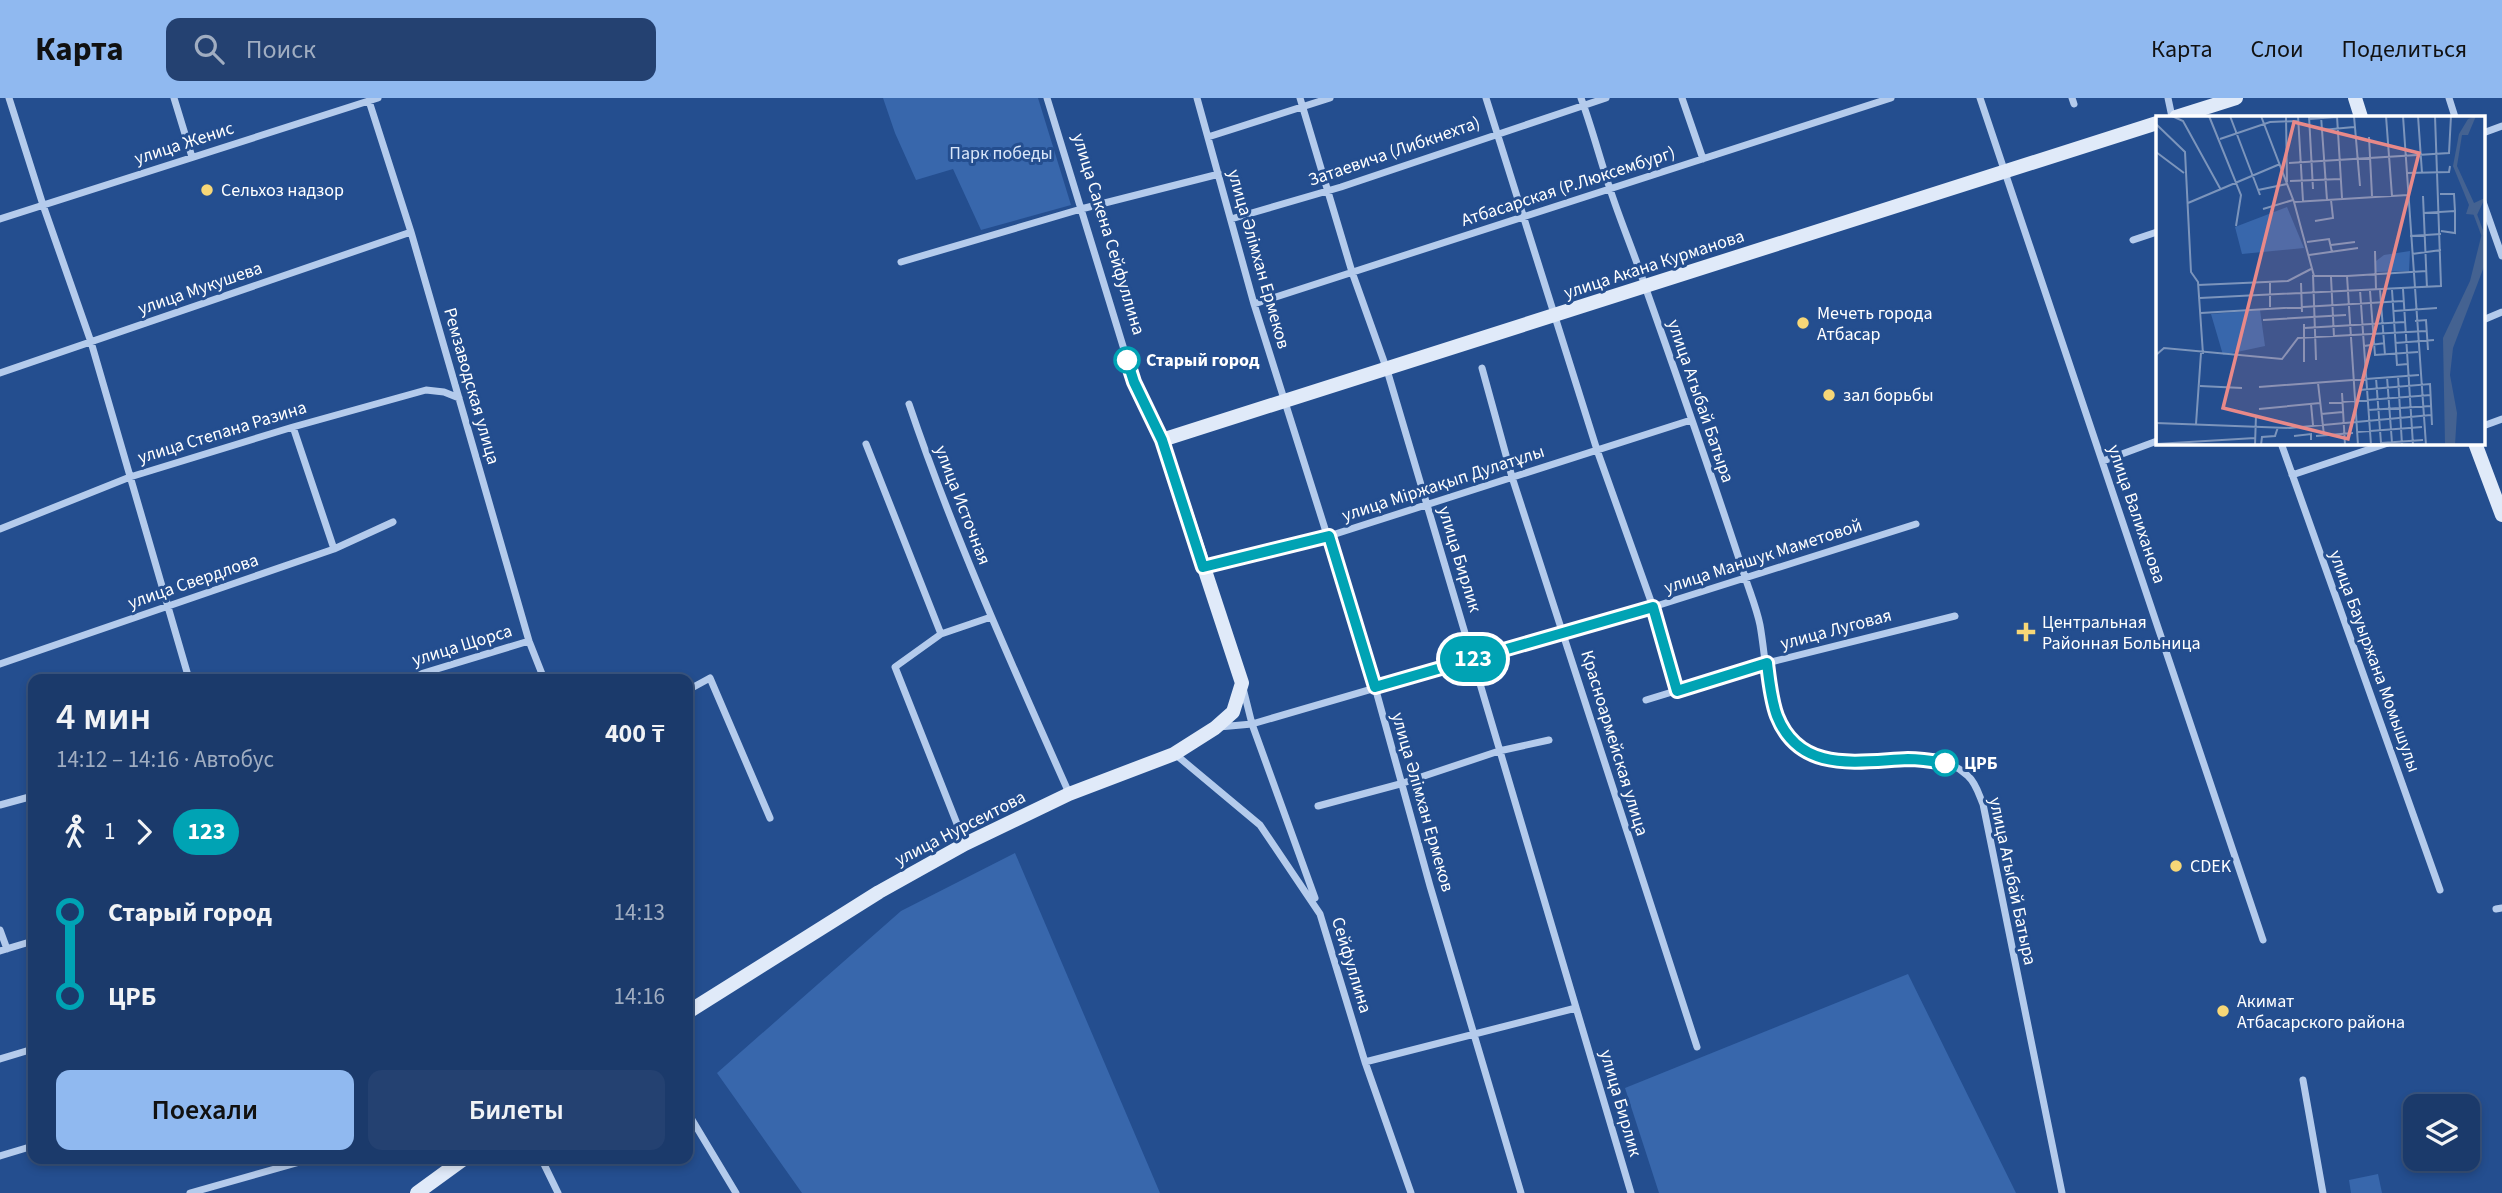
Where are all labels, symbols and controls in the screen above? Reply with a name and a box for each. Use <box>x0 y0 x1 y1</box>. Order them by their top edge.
search box <box>166 18 656 81</box>
text: Карта <box>35 26 124 73</box>
icon: search <box>190 30 228 68</box>
text: Поиск <box>246 31 316 68</box>
text: Карта <box>2151 32 2213 67</box>
text: Слои <box>2251 32 2304 67</box>
text: Поделиться <box>2342 32 2467 67</box>
street label: Затаевича (Либкнехта) <box>1305 110 1484 193</box>
street label: улица Женис <box>131 116 237 171</box>
inset map <box>2156 116 2484 444</box>
street label: улица Сакена Сейфуллина <box>1066 130 1151 338</box>
street label: Атбасарская (Р.Люксембург) <box>1458 140 1678 233</box>
park label: Парк победы <box>949 141 1053 166</box>
street label: улица Әлімхан Ермеков <box>1221 166 1296 352</box>
place label: Сельхоз надзор <box>221 178 344 203</box>
marker: Сельхоз надзор <box>199 182 215 198</box>
street label: улица Акана Курманова <box>1561 224 1748 305</box>
street label: улица Мукушева <box>135 255 266 321</box>
place label: Мечеть города Атбасар <box>1817 301 1933 347</box>
street label: Ремзаводская улица <box>437 305 506 467</box>
marker: Мечеть города Атбасар <box>1795 315 1811 331</box>
street label: улица Агыбай Батыра <box>1661 316 1740 486</box>
marker: Старый город <box>1114 347 1140 373</box>
place label: Старый город <box>1146 348 1260 373</box>
place label: зал борьбы <box>1843 383 1934 408</box>
marker: зал борьбы <box>1821 387 1837 403</box>
street label: улица Степана Разина <box>135 395 310 470</box>
street label: улица Міржақып Дулатұлы <box>1339 439 1548 528</box>
street label: улица Валиханова <box>2101 441 2172 587</box>
street label: улица Источная <box>928 442 997 569</box>
street label: улица Бирлик <box>1431 503 1488 615</box>
street label: улица Маншук Маметовой <box>1661 513 1865 600</box>
street label: улица Свердлова <box>125 547 262 616</box>
street label: улица Бауыржана Момышулы <box>2323 547 2426 776</box>
street label: улица Луговая <box>1778 603 1895 656</box>
place label: Центральная Районная Больница <box>2042 610 2201 656</box>
street label: улица Щорса <box>409 618 515 673</box>
marker: Центральная Районная Больница <box>2016 622 2036 642</box>
line badge: 123 <box>1433 636 1513 682</box>
text: 123 <box>1454 641 1492 676</box>
street label: Красноармейская улица <box>1574 647 1655 839</box>
text: 4 мин <box>56 690 151 744</box>
street label: улица Әлімхан Ермеков <box>1385 709 1460 895</box>
text: 400 ₸ <box>605 715 665 752</box>
text: 14:12 – 14:16 · Автобус <box>56 743 274 776</box>
marker: ЦРБ <box>1932 750 1958 776</box>
place label: ЦРБ <box>1964 751 1998 776</box>
street label: улица Нурсеитова <box>890 785 1030 872</box>
street label: улица Агыбай Батыра <box>1983 795 2043 967</box>
icon: walk <box>56 813 94 851</box>
icon: forward <box>125 813 163 851</box>
text: 123 <box>187 814 225 849</box>
text: 1 <box>104 815 115 848</box>
place label: CDEK <box>2190 854 2232 879</box>
marker: CDEK <box>2168 858 2184 874</box>
text: Старый город <box>108 894 272 931</box>
text: 14:13 <box>614 896 665 929</box>
street label: Сейфуллина <box>1325 914 1378 1016</box>
text: ЦРБ <box>108 978 156 1015</box>
text: 14:16 <box>614 980 665 1013</box>
place label: Акимат Атбасарского района <box>2237 989 2405 1035</box>
marker: Акимат Атбасарского района <box>2215 1003 2231 1019</box>
street label: улица Бирлик <box>1593 1047 1648 1160</box>
button: Поехали <box>56 1070 354 1150</box>
button: Билеты <box>368 1070 665 1150</box>
map controls <box>2403 1094 2480 1171</box>
button: layers <box>2403 1094 2480 1171</box>

